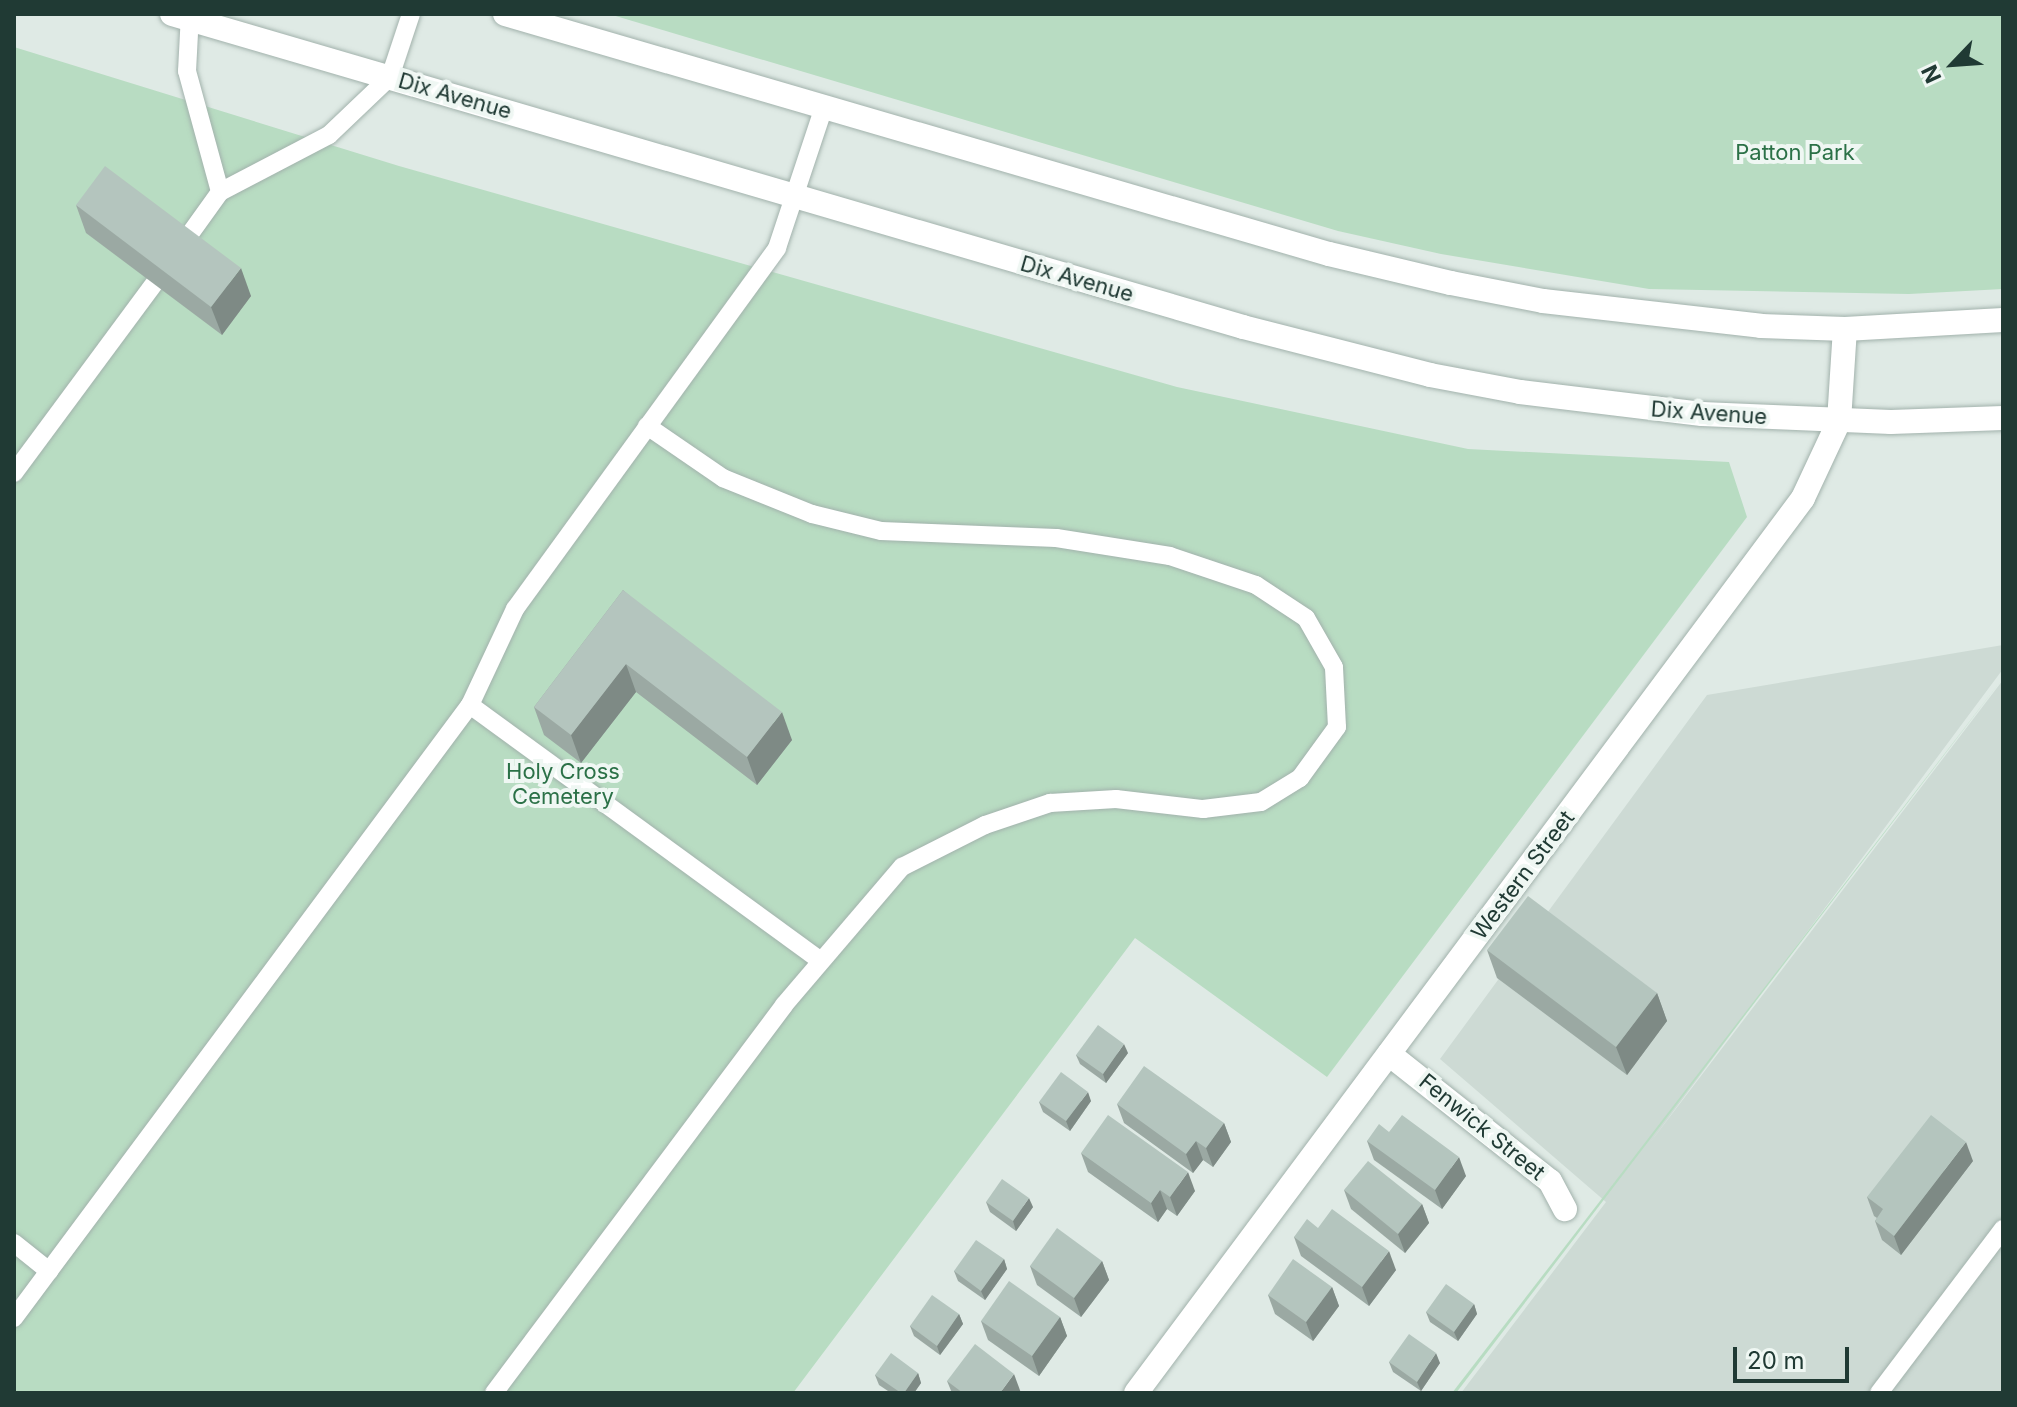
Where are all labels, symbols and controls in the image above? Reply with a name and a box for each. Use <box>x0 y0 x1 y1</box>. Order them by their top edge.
north arrow <box>1913 24 1993 104</box>
text: N <box>1916 61 1947 87</box>
street label: Dix Avenue <box>395 67 515 125</box>
park label: Patton Park <box>1735 140 1855 166</box>
street label: Dix Avenue <box>1017 250 1137 308</box>
street label: Dix Avenue <box>1650 396 1768 430</box>
park label: Holy Cross Cemetery <box>506 758 620 810</box>
street label: Western Street <box>1466 805 1580 945</box>
street label: Fenwick Street <box>1414 1068 1550 1186</box>
scale bar <box>1737 1331 1853 1381</box>
text: 20 m <box>1747 1346 1805 1375</box>

